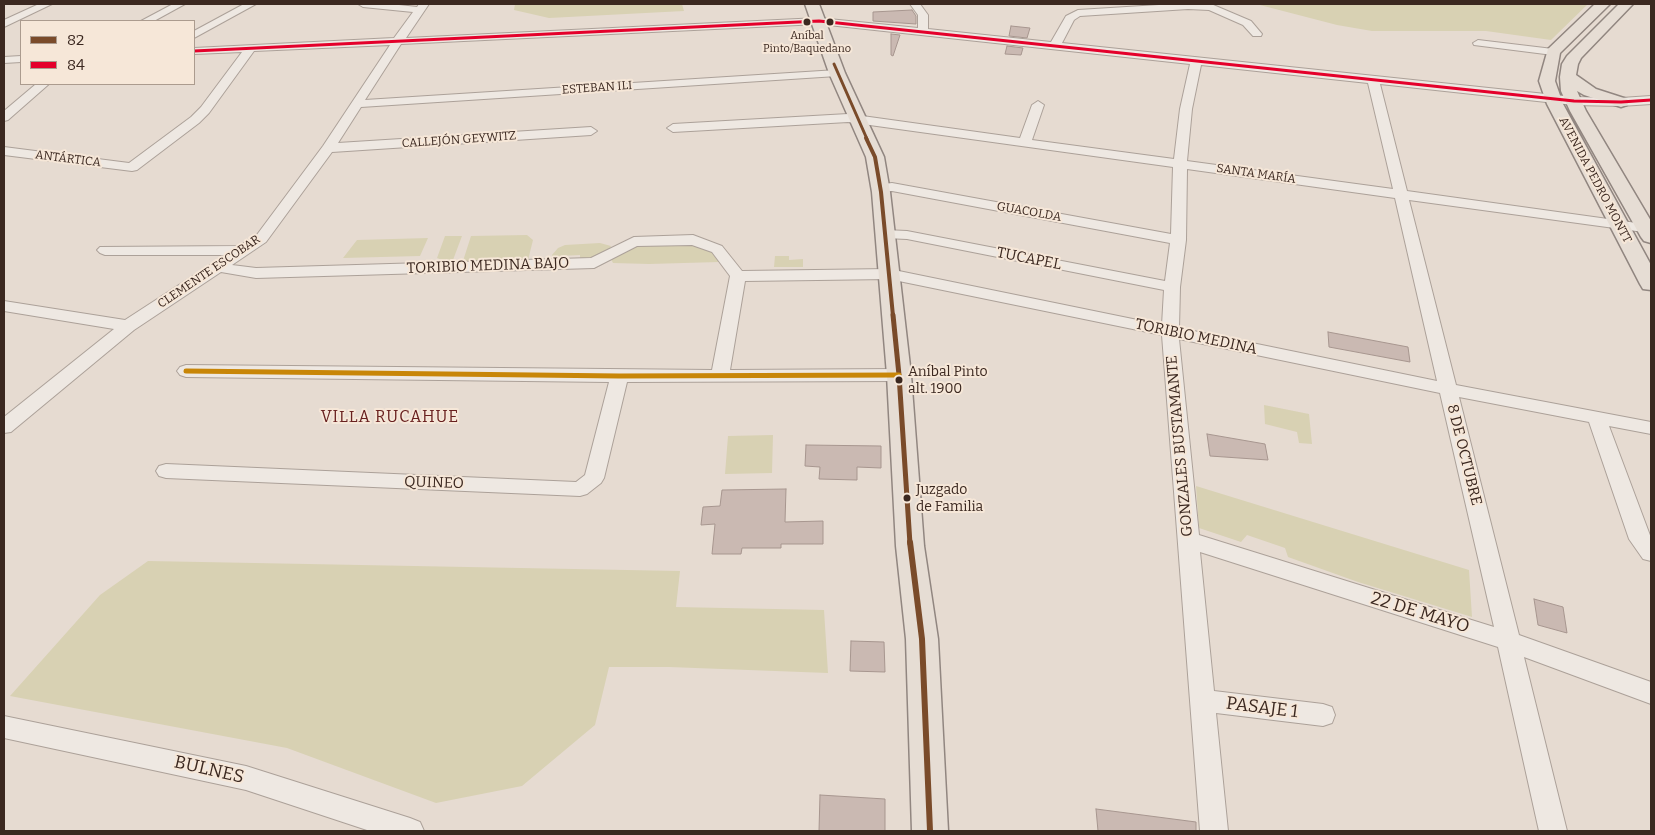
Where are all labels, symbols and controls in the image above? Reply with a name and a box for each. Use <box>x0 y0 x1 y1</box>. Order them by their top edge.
marker: Aníbal Pinto/Baquedano <box>802 17 812 27</box>
unlabelled marker <box>825 17 835 27</box>
legend <box>20 20 195 85</box>
place label: Aníbal Pinto/Baquedano <box>763 29 851 55</box>
text: 82 <box>67 31 84 49</box>
text: 84 <box>67 56 85 74</box>
street label: ESTEBAN ILI <box>561 78 633 98</box>
street label: AVENIDA PEDRO MONTT <box>1556 115 1634 245</box>
street label: CALLEJÓN GEYWITZ <box>401 129 517 151</box>
street label: ANTÁRTICA <box>34 148 102 170</box>
street label: SANTA MARÍA <box>1215 161 1297 187</box>
street label: GUACOLDA <box>996 199 1062 225</box>
street label: CLEMENTE ESCOBAR <box>155 232 263 312</box>
street label: TUCAPEL <box>995 244 1063 274</box>
street label: TORIBIO MEDINA BAJO <box>406 254 570 278</box>
street label: TORIBIO MEDINA <box>1133 315 1259 359</box>
street label: GONZALES BUSTAMANTE <box>1163 354 1197 538</box>
place label: Aníbal Pinto alt. 1900 <box>908 364 988 397</box>
marker: Aníbal Pinto alt. 1900 <box>894 375 904 385</box>
street label: 8 DE OCTUBRE <box>1443 402 1485 508</box>
district label: VILLA RUCAHUE <box>319 408 461 428</box>
street label: QUINEO <box>404 473 464 493</box>
place label: Juzgado de Familia <box>916 482 983 514</box>
marker: Juzgado de Familia <box>902 493 912 503</box>
street label: 22 DE MAYO <box>1368 588 1472 638</box>
street label: PASAJE 1 <box>1225 693 1299 723</box>
street label: BULNES <box>172 751 246 789</box>

